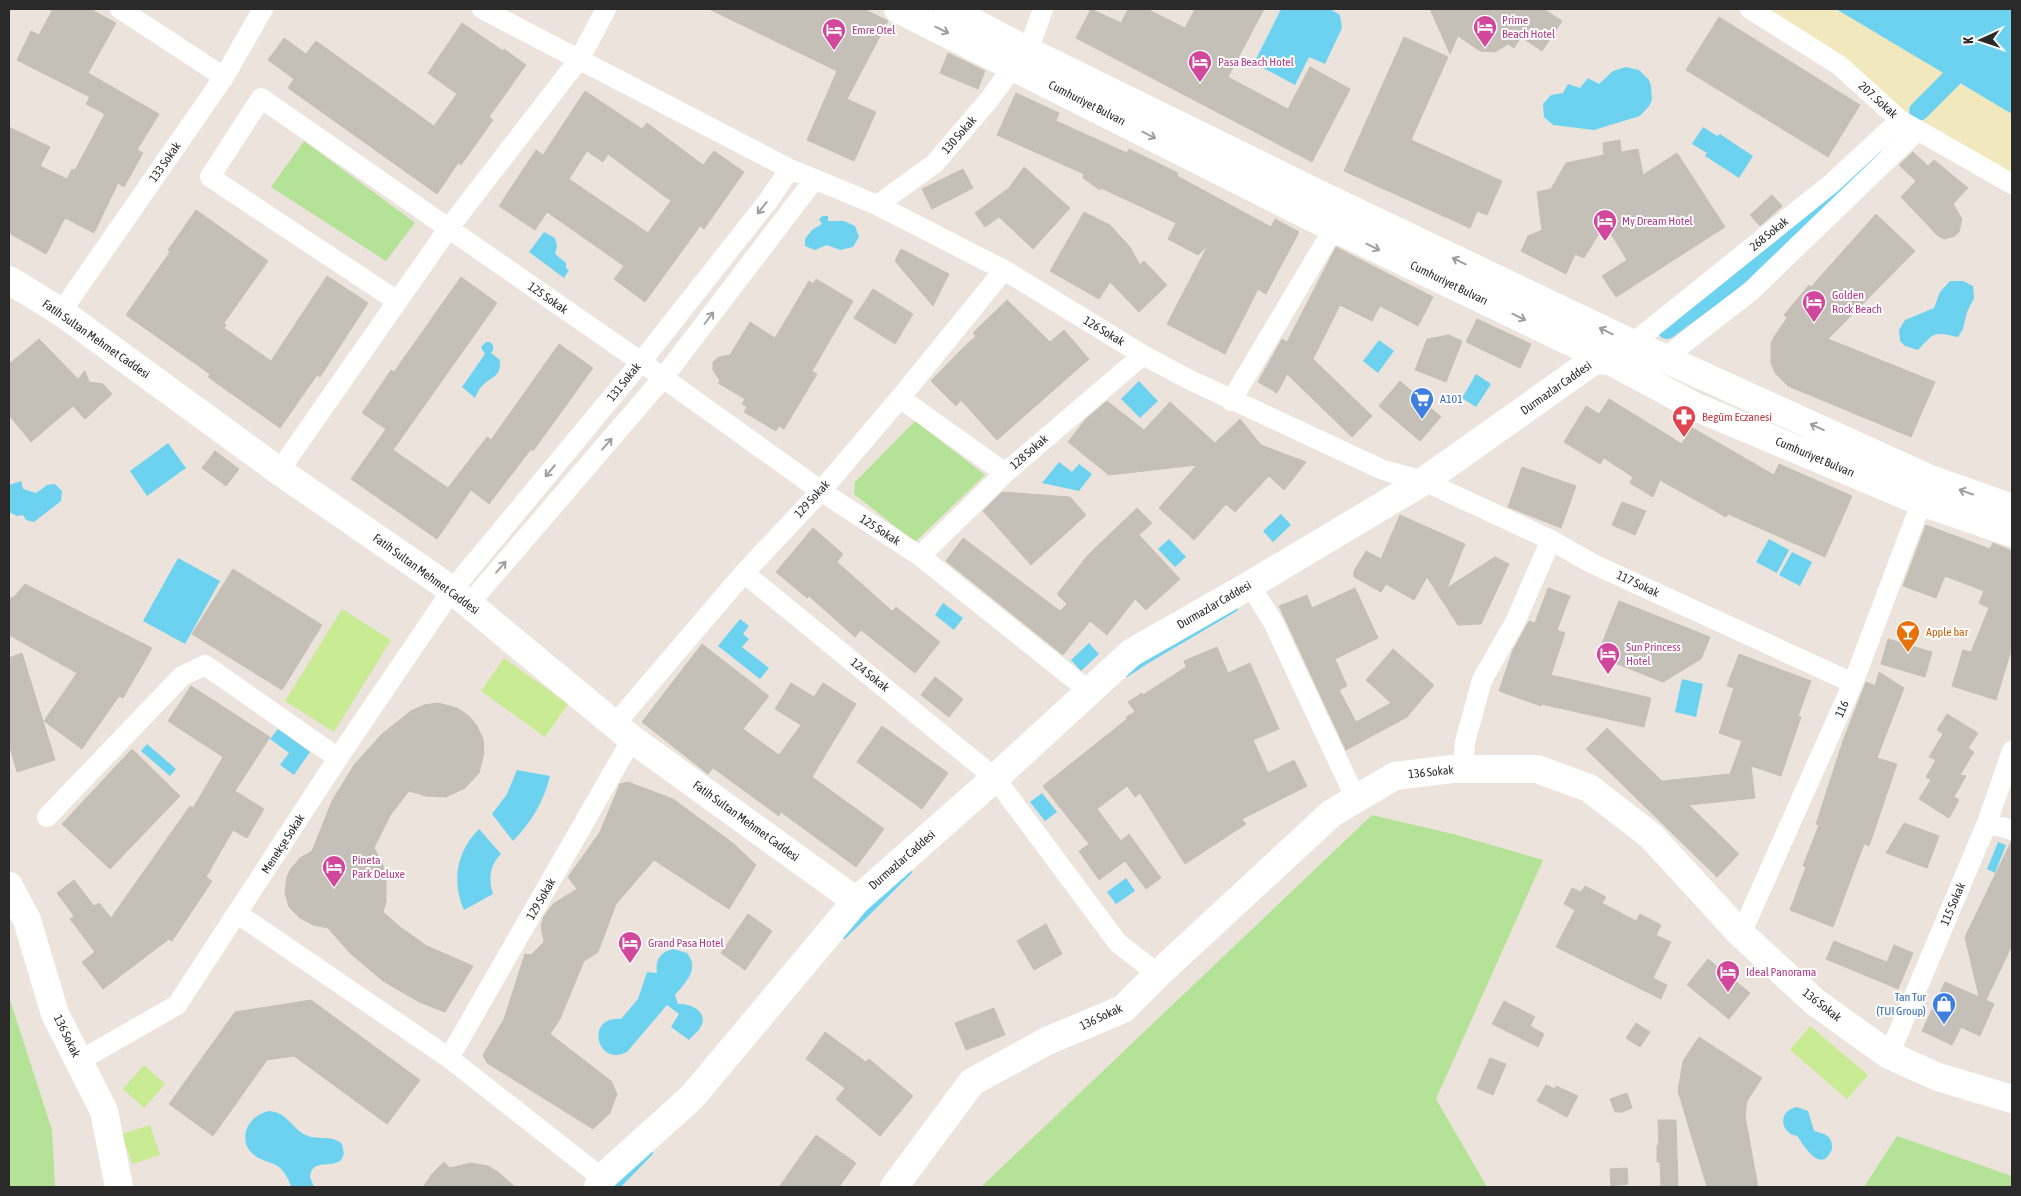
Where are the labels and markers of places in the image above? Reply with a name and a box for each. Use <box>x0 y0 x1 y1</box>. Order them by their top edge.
place label: Prime Beach Hotel <box>1502 13 1556 41</box>
hotel icon: Prime Beach Hotel <box>1472 14 1498 48</box>
hotel icon: Emre Otel <box>821 17 847 51</box>
place label: Emre Otel <box>852 23 896 37</box>
hotel icon: Pasa Beach Hotel <box>1187 49 1213 83</box>
place label: Pasa Beach Hotel <box>1218 55 1295 69</box>
hotel icon: My Dream Hotel <box>1592 208 1618 242</box>
place label: My Dream Hotel <box>1622 214 1694 228</box>
place label: Golden Rock Beach <box>1832 288 1882 316</box>
hotel icon: Golden Rock Beach <box>1801 289 1827 323</box>
supermarket icon: A101 <box>1409 386 1435 420</box>
place label: A101 <box>1440 392 1463 406</box>
pharmacy icon: Begüm Eczanesi <box>1671 404 1697 438</box>
place label: Begüm Eczanesi <box>1702 410 1772 424</box>
bar icon: Apple bar <box>1895 619 1921 653</box>
place label: Apple bar <box>1926 625 1969 639</box>
place label: Sun Princess Hotel <box>1626 640 1681 668</box>
hotel icon: Sun Princess Hotel <box>1595 641 1621 675</box>
place label: Pineta Park Deluxe <box>352 853 405 881</box>
hotel icon: Pineta Park Deluxe <box>321 854 347 888</box>
hotel icon: Grand Pasa Hotel <box>617 930 643 964</box>
place label: Grand Pasa Hotel <box>648 936 724 950</box>
hotel icon: Ideal Panorama <box>1715 959 1741 993</box>
place label: Ideal Panorama <box>1746 965 1816 979</box>
place label: Tan Tur (TUI Group) <box>1876 990 1926 1018</box>
shop icon: Tan Tur (TUI Group) <box>1931 991 1957 1025</box>

